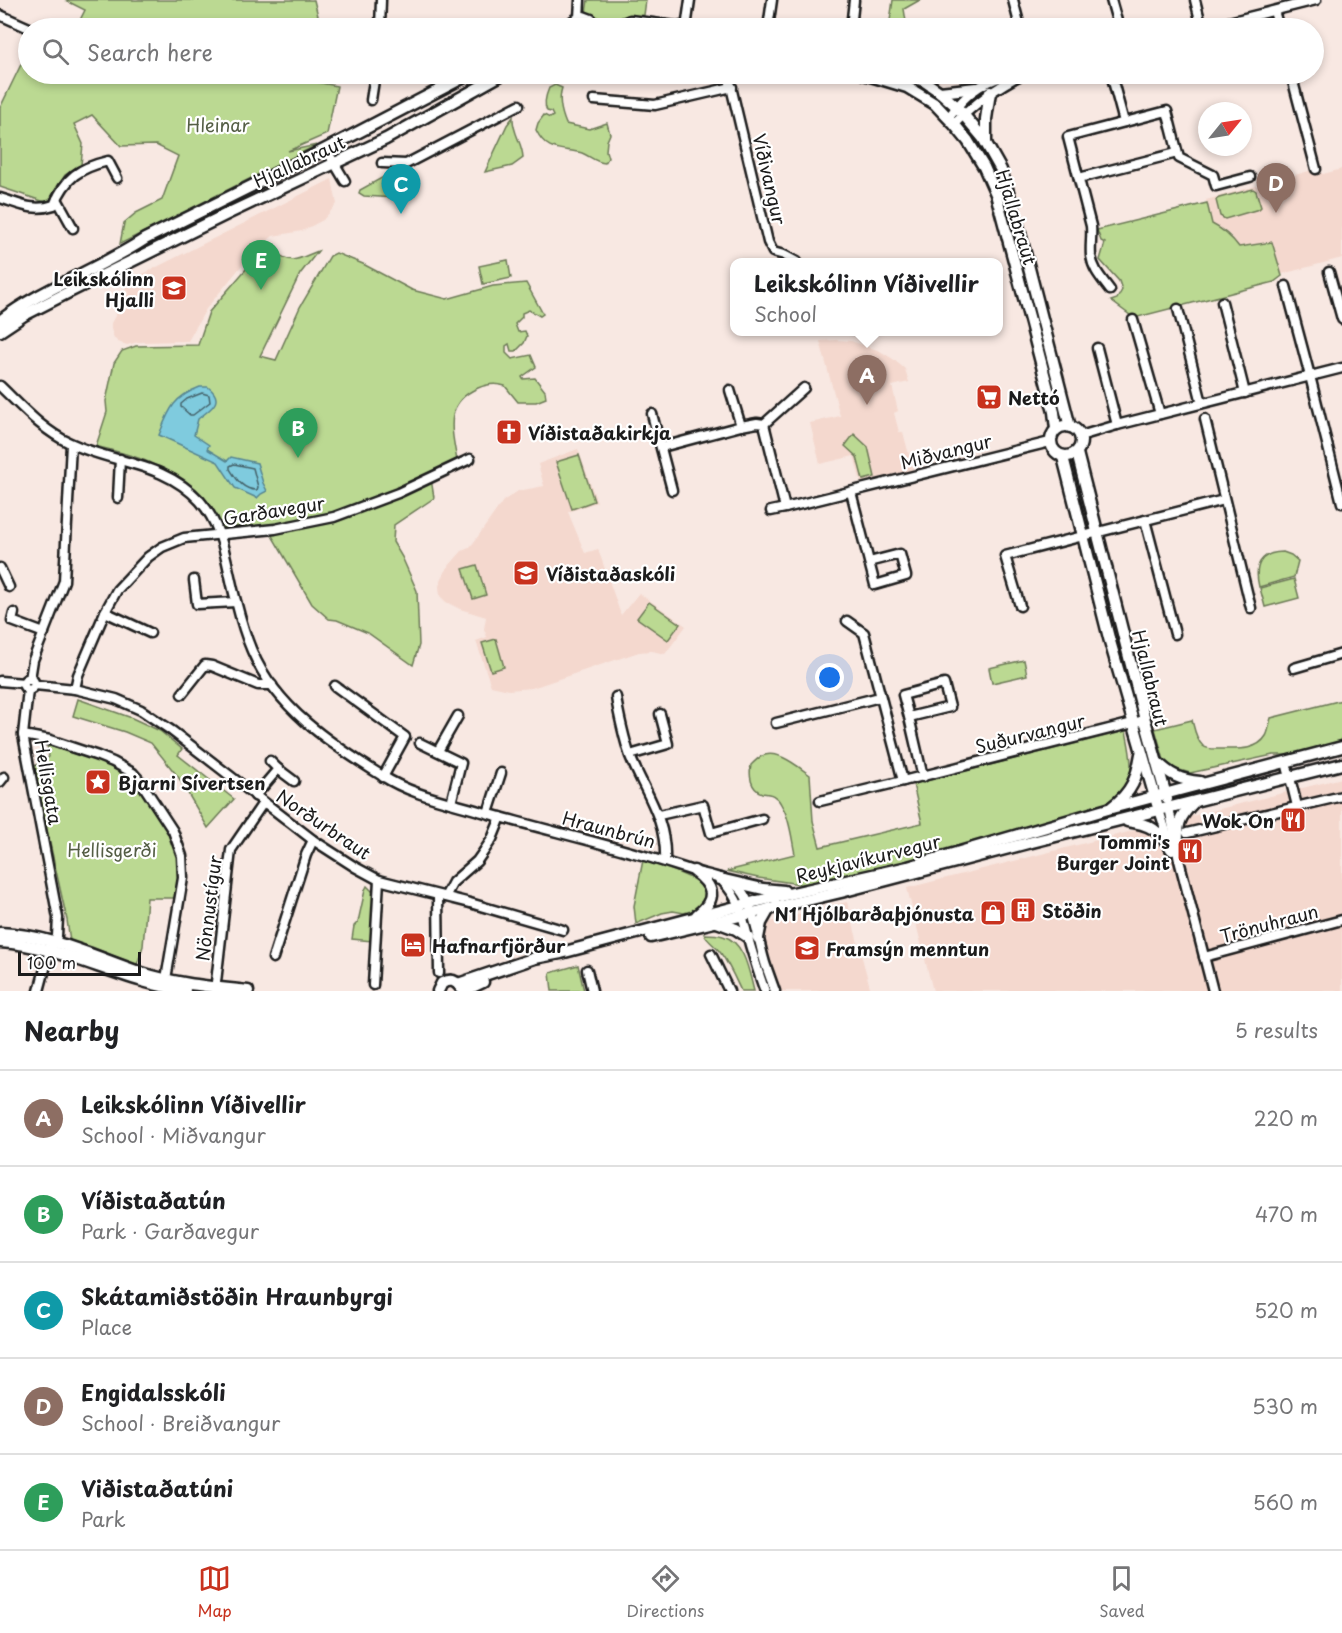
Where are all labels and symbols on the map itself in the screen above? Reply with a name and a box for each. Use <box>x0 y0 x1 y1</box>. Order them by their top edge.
north arrow <box>1198 102 1252 156</box>
park label: Hleinar <box>186 111 251 138</box>
street label: Hjallabraut <box>249 128 349 194</box>
street label: Víðivangur <box>746 131 794 228</box>
pin: C <box>382 164 420 214</box>
pin: D <box>1256 164 1296 213</box>
street label: Hjallabraut <box>990 166 1044 268</box>
pin: E <box>242 240 280 290</box>
place label: Leikskólinn Hjalli <box>54 265 154 313</box>
school or university icon: Leikskólinn Hjalli <box>159 273 189 303</box>
pin: A <box>848 356 886 405</box>
supermarket icon: Nettó <box>974 382 1004 412</box>
place label: Nettó <box>1008 384 1060 411</box>
pin: B <box>278 408 318 458</box>
church icon: Víðistaðakirkja <box>494 417 524 447</box>
place label: Víðistaðakirkja <box>528 419 671 446</box>
street label: Miðvangur <box>897 426 995 475</box>
street label: Garðavegur <box>221 489 327 531</box>
school or university icon: Víðistaðaskóli <box>511 558 541 588</box>
place label: Víðistaðaskóli <box>546 560 675 587</box>
street label: Hjallabraut <box>1126 627 1176 729</box>
your location <box>815 663 844 692</box>
street label: Suðurvangur <box>972 706 1088 760</box>
street label: Hellisgata <box>28 737 70 827</box>
place icon: Bjarni Sívertsen <box>83 767 113 797</box>
place label: Bjarni Sívertsen <box>118 769 265 796</box>
street label: Norðurbraut <box>271 782 377 866</box>
street label: Hraunbrún <box>559 804 659 854</box>
restaurant icon: Wok On <box>1278 805 1308 835</box>
place label: Wok On <box>1202 807 1274 834</box>
street label: Reykjavíkurvegur <box>793 827 944 889</box>
place label: Tommi's Burger Joint <box>1056 828 1170 876</box>
park label: Hellisgerði <box>67 836 157 863</box>
restaurant icon: Tommi's Burger Joint <box>1175 836 1205 866</box>
street label: Nönnustígur <box>188 853 228 962</box>
building icon: Stöðin <box>1008 895 1038 925</box>
place label: Stöðin <box>1042 897 1102 924</box>
street label: Trönuhraun <box>1217 897 1321 949</box>
shop icon: N1 Hjólbarðaþjónusta <box>978 898 1008 928</box>
place label: N1 Hjólbarðaþjónusta <box>775 900 974 927</box>
hotel icon: Hafnarfjörður <box>398 930 428 960</box>
place label: Hafnarfjörður <box>432 932 566 959</box>
school or university icon: Framsýn menntun <box>792 933 822 963</box>
place label: Framsýn menntun <box>826 935 989 962</box>
scale bar <box>18 949 141 977</box>

